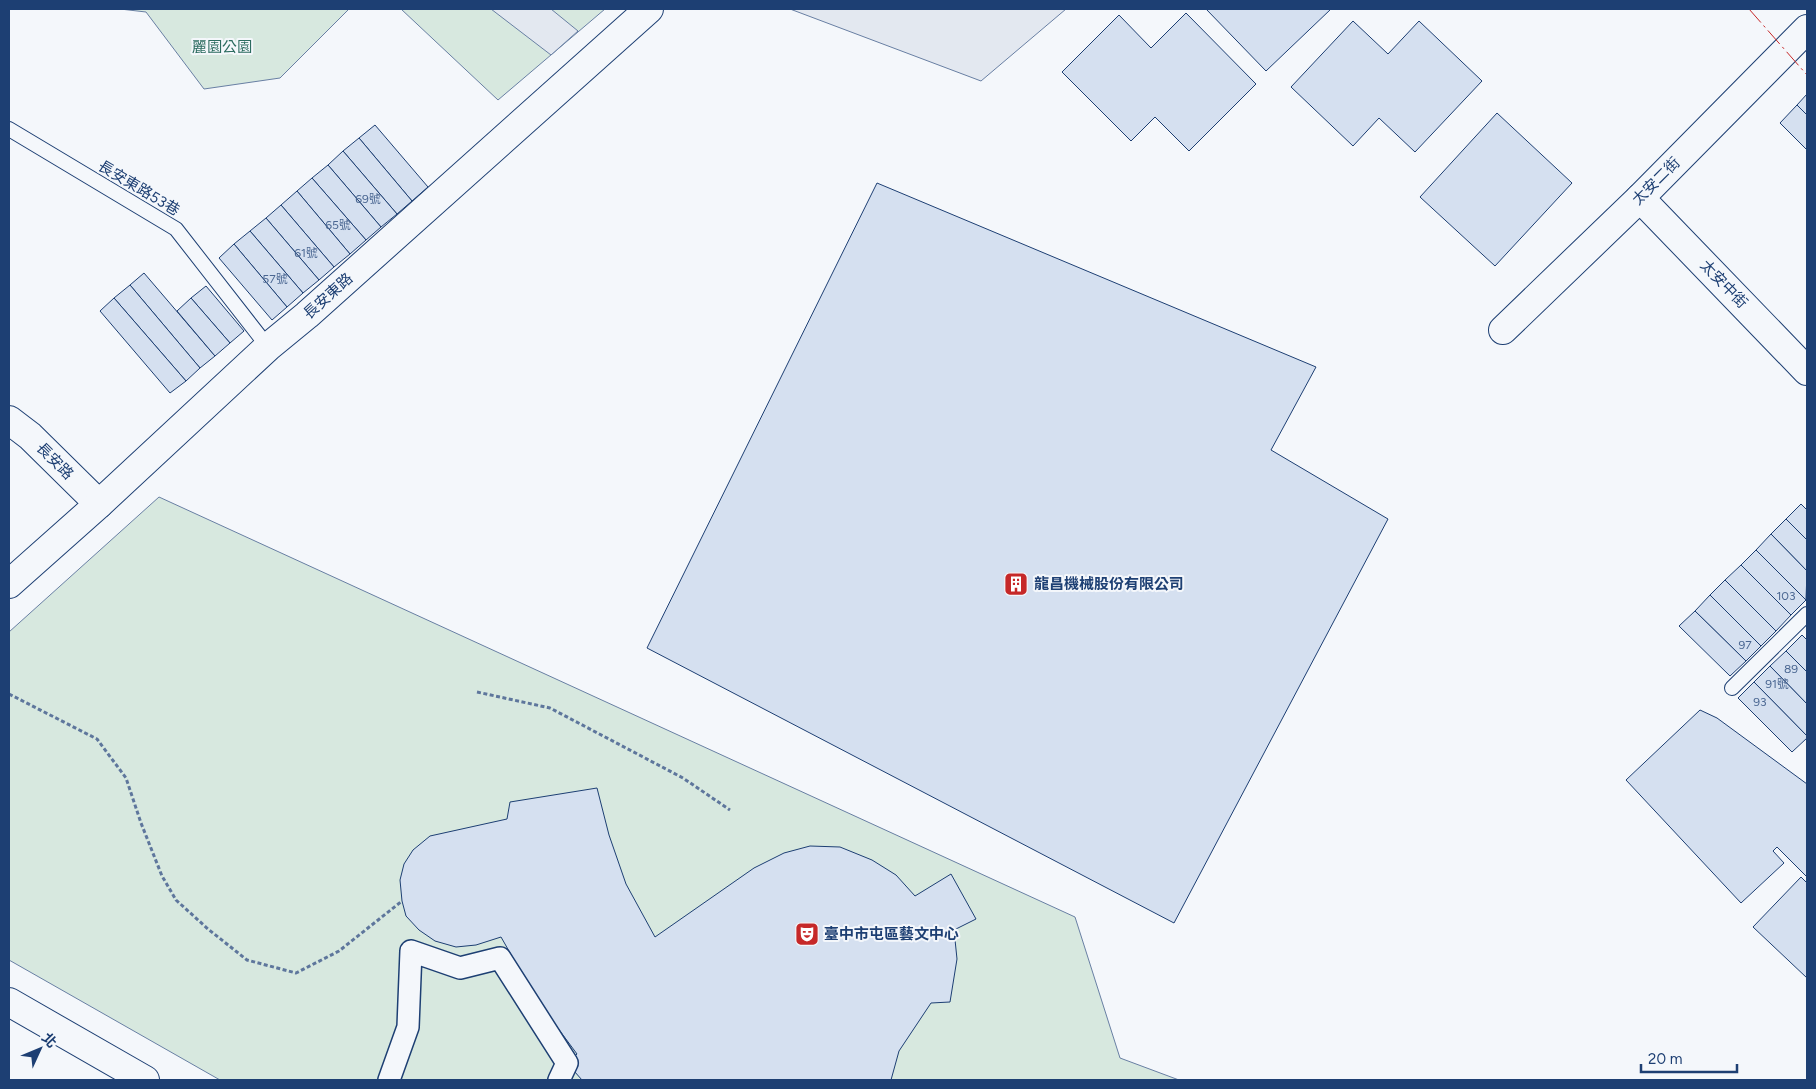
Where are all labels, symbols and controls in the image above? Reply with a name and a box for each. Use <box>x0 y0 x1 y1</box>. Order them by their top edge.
park label: 麗園公園 <box>192 38 252 56</box>
street label: 太安二街 <box>1628 153 1684 209</box>
street label: 長安東路53巷 <box>95 157 183 219</box>
house number: 69號 <box>355 192 381 206</box>
house number: 65號 <box>325 218 351 232</box>
house number: 61號 <box>294 246 318 260</box>
street label: 太安中街 <box>1697 256 1751 312</box>
street label: 長安東路 <box>300 269 356 323</box>
house number: 57號 <box>262 272 288 286</box>
street label: 長安路 <box>33 439 77 483</box>
building icon: 龍昌機械股份有限公司 <box>1003 571 1029 597</box>
place label: 龍昌機械股份有限公司 <box>1034 575 1184 593</box>
house number: 103 <box>1776 589 1796 603</box>
house number: 97 <box>1738 638 1752 652</box>
house number: 89 <box>1784 662 1798 676</box>
house number: 91號 <box>1765 677 1789 691</box>
house number: 93 <box>1753 695 1767 709</box>
theatre icon: 臺中市屯區藝文中心 <box>794 921 820 947</box>
place label: 臺中市屯區藝文中心 <box>824 925 959 943</box>
north arrow <box>15 1024 65 1074</box>
text: 北 <box>38 1029 60 1051</box>
scale bar <box>1641 1042 1737 1074</box>
text: 20 m <box>1648 1050 1682 1068</box>

